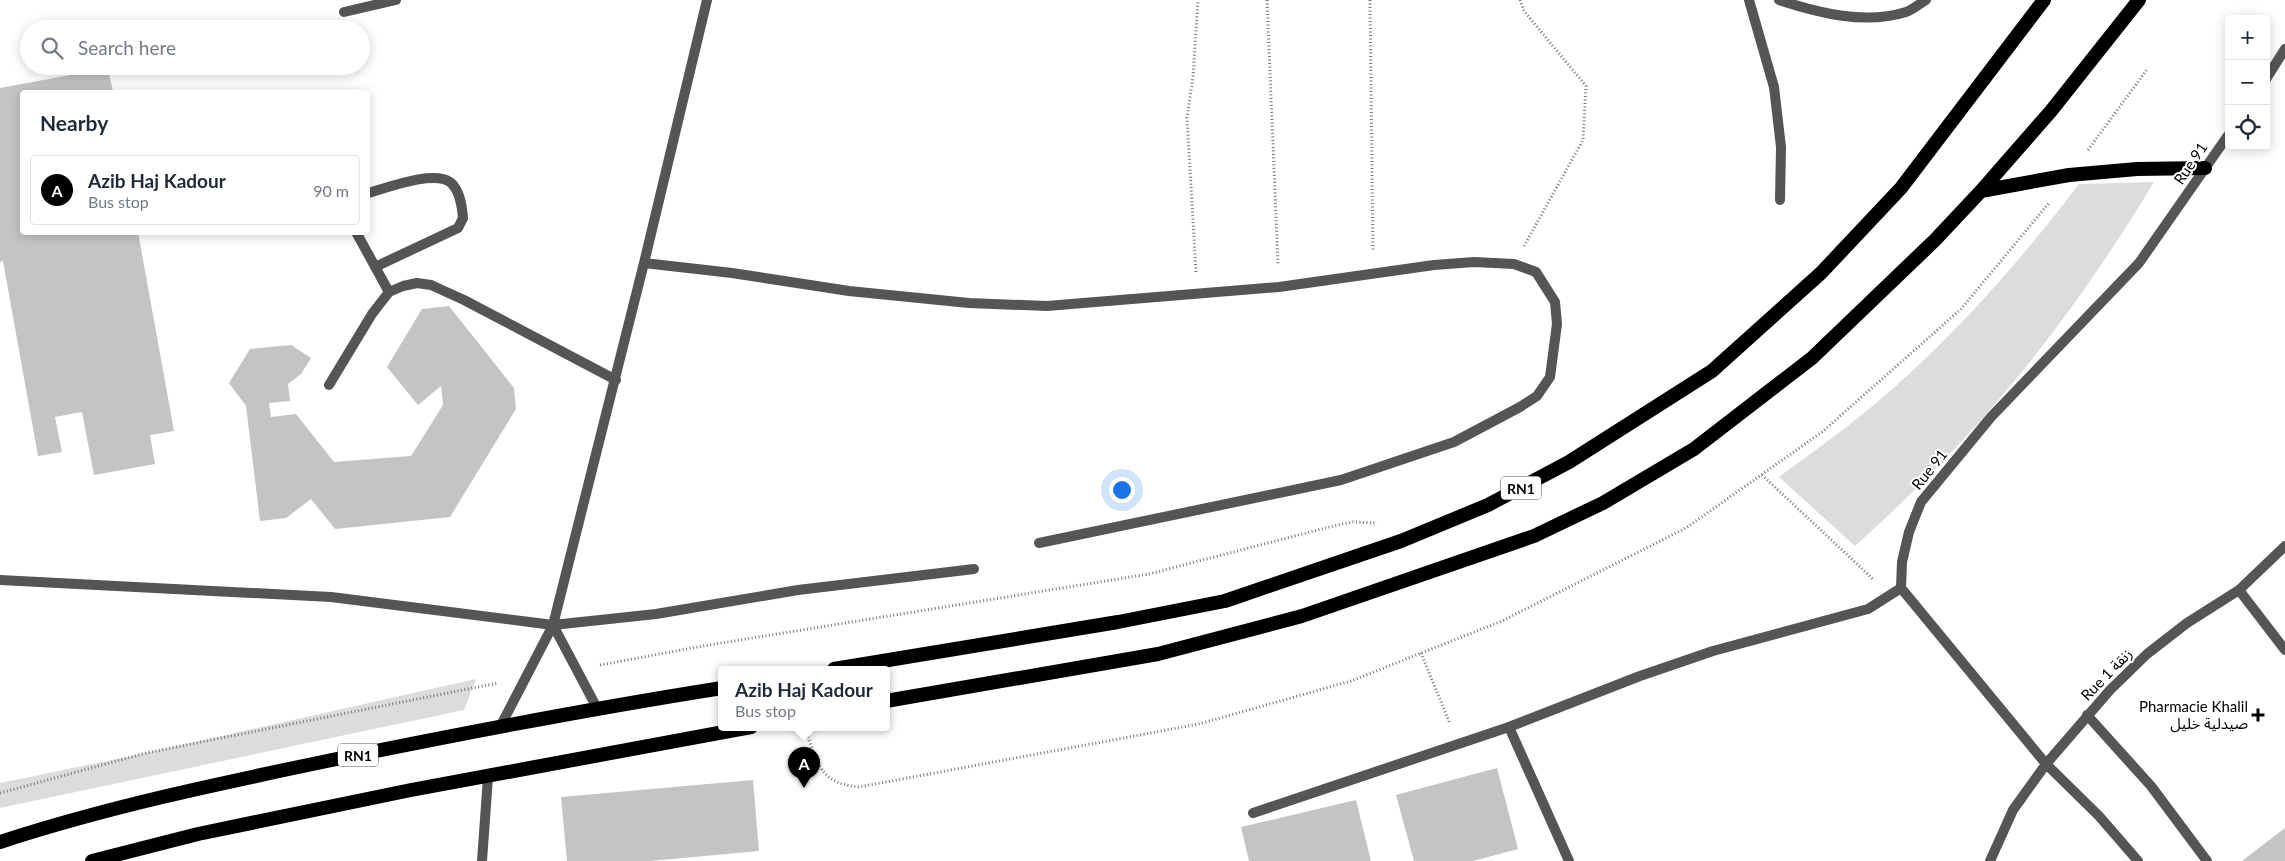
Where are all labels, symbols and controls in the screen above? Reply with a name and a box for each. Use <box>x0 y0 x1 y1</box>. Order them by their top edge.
map controls <box>2225 15 2270 150</box>
button: + <box>2225 15 2270 60</box>
search box <box>20 20 370 75</box>
icon: search <box>38 34 66 62</box>
text: Search here <box>78 36 176 59</box>
button: − <box>2225 60 2270 105</box>
button: locate <box>2225 105 2270 150</box>
text: Nearby <box>40 110 108 135</box>
street label: Rue 91 <box>2170 139 2210 187</box>
text: Azib Haj Kadour <box>88 169 226 192</box>
text: A <box>51 181 63 200</box>
text: 90 m <box>313 181 349 200</box>
text: Bus stop <box>88 192 149 211</box>
street label: Rue 91 <box>1907 445 1951 493</box>
road number: RN1 <box>1501 476 1541 499</box>
your location <box>1109 477 1135 503</box>
street label: Rue 1 زنقة <box>2077 644 2136 705</box>
popup <box>718 666 890 731</box>
text: Azib Haj Kadour <box>735 678 873 701</box>
place label: Pharmacie Khalil صيدلية خليل <box>2139 697 2248 733</box>
text: Bus stop <box>735 701 796 720</box>
marker: Pharmacie Khalil صيدلية خليل <box>2252 709 2264 721</box>
road number: RN1 <box>338 744 378 766</box>
pin: A <box>788 747 820 788</box>

